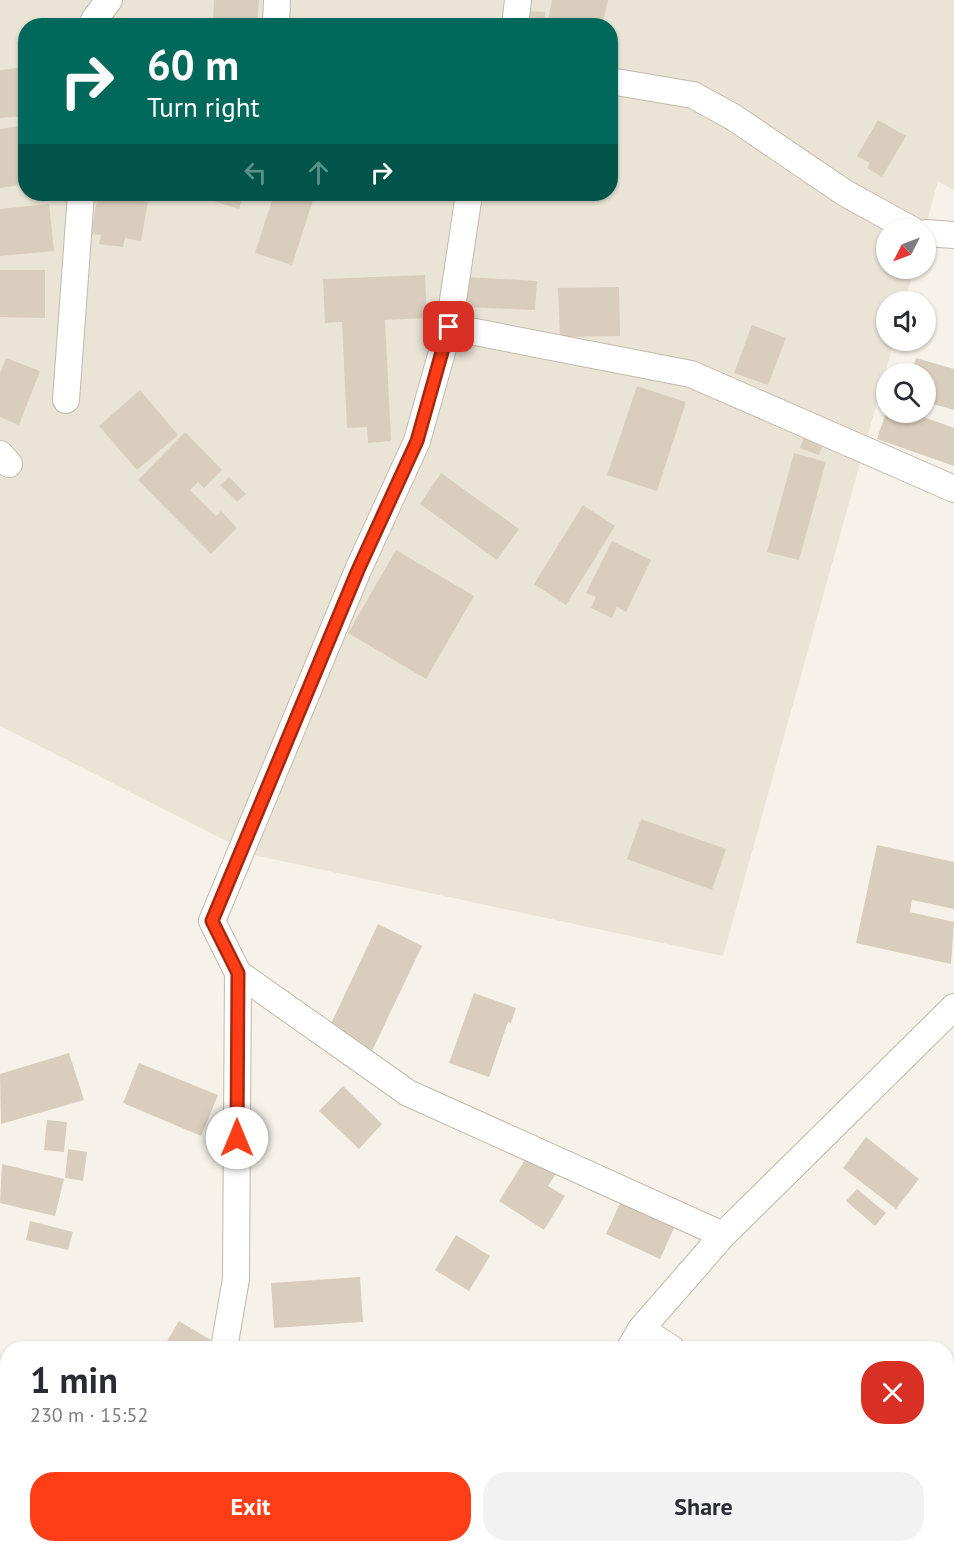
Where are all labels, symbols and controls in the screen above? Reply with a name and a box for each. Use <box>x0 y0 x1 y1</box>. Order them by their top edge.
text: 60 m <box>147 37 239 92</box>
icon: right <box>48 42 126 120</box>
text: Turn right <box>147 90 260 124</box>
icon: left <box>239 156 272 189</box>
icon: ahead <box>302 156 335 189</box>
icon: right <box>365 156 398 189</box>
north arrow <box>876 219 936 279</box>
map controls <box>876 219 936 423</box>
button: sound <box>876 291 936 351</box>
pin <box>423 301 474 352</box>
icon: arrive <box>432 310 465 343</box>
button: search <box>876 363 936 423</box>
position arrow <box>205 1106 269 1170</box>
text: 1 min <box>30 1356 118 1403</box>
button: close <box>861 1361 924 1424</box>
text: 230 m · 15:52 <box>30 1402 148 1428</box>
button: Exit <box>30 1472 471 1541</box>
button: Share <box>483 1472 924 1541</box>

